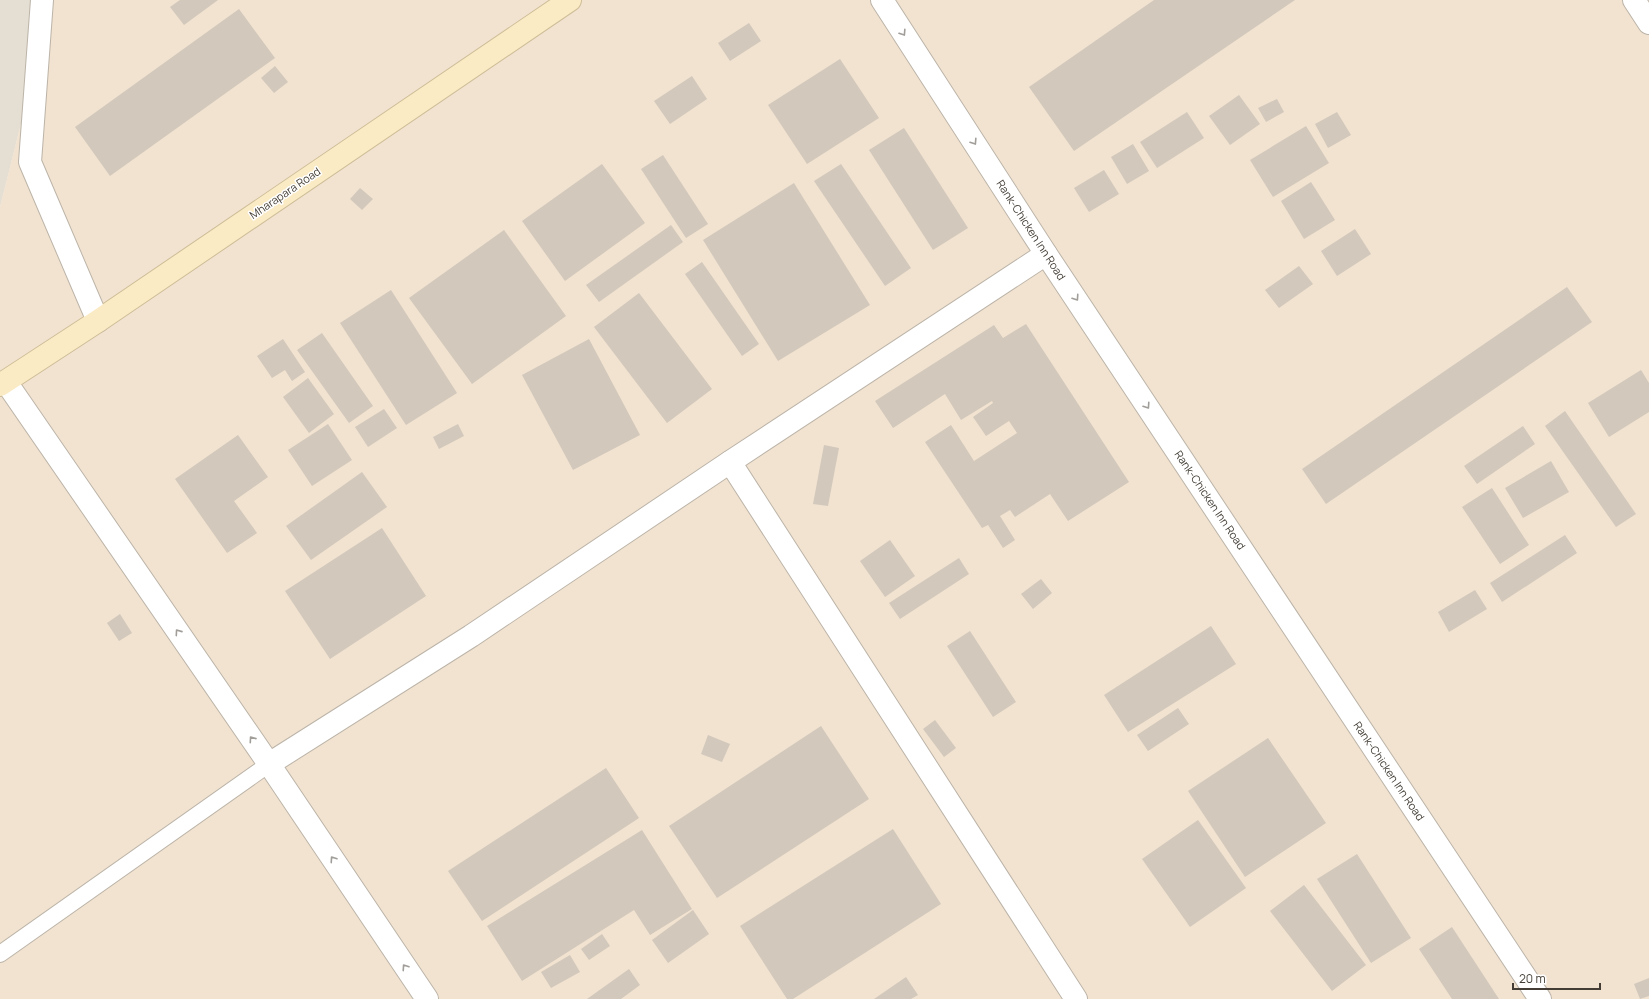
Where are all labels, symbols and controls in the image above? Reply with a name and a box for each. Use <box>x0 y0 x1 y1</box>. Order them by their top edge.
one-way arrow <box>899 29 906 36</box>
one-way arrow <box>969 138 977 145</box>
street label: Mharapara Road <box>246 163 323 222</box>
street label: Rank-Chicken Inn Road <box>993 177 1069 283</box>
one-way arrow <box>1071 294 1078 301</box>
one-way arrow <box>1142 402 1150 409</box>
street label: Rank-Chicken Inn Road <box>1172 447 1249 552</box>
one-way arrow <box>176 630 183 637</box>
street label: Rank-Chicken Inn Road <box>1351 718 1428 823</box>
one-way arrow <box>250 737 257 744</box>
one-way arrow <box>330 856 337 863</box>
one-way arrow <box>403 964 410 971</box>
scale bar <box>1513 965 1600 991</box>
text: 20 m <box>1519 970 1546 987</box>

